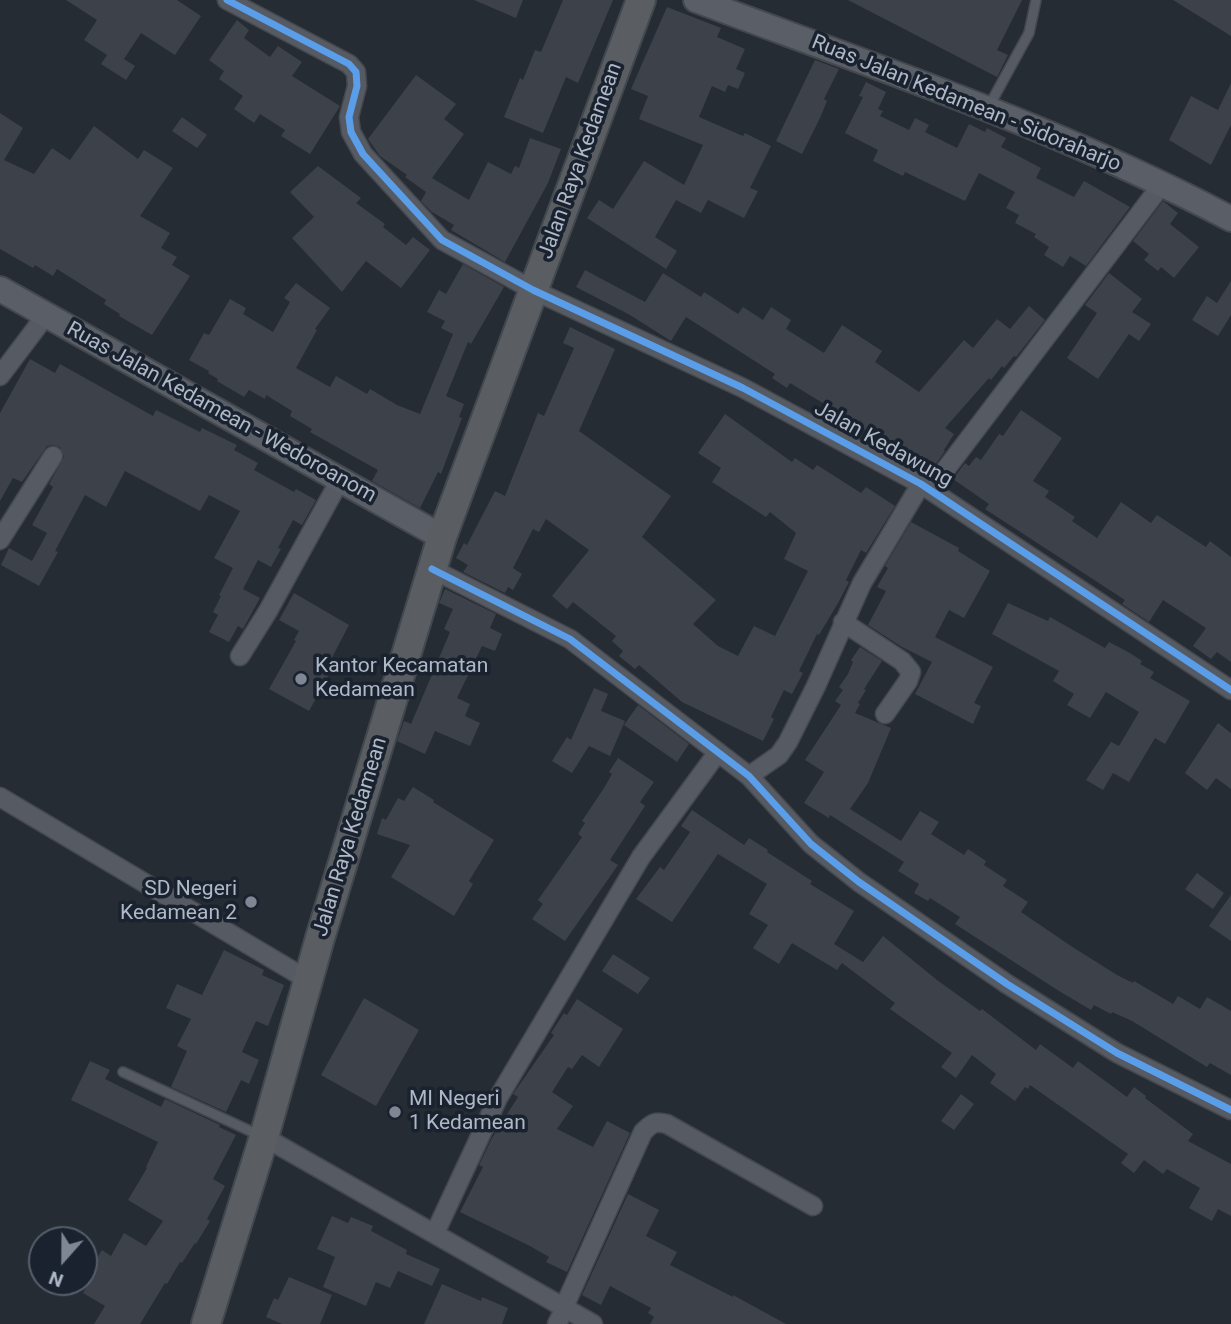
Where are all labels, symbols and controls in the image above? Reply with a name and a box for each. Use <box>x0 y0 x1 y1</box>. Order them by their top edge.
street label: Ruas Jalan Kedamean - Sidoraharjo <box>808 30 1124 178</box>
street label: Jalan Raya Kedamean <box>534 60 628 262</box>
street label: Ruas Jalan Kedamean - Wedoroanom <box>62 317 380 509</box>
street label: Jalan Kedawung <box>809 397 957 493</box>
place label: Kantor Kecamatan Kedamean <box>315 654 488 704</box>
marker: Kantor Kecamatan Kedamean <box>293 671 309 687</box>
street label: Jalan Raya Kedamean <box>309 734 393 940</box>
place label: SD Negeri Kedamean 2 <box>120 877 237 927</box>
marker: SD Negeri Kedamean 2 <box>243 894 259 910</box>
place label: MI Negeri 1 Kedamean <box>409 1087 526 1137</box>
marker: MI Negeri 1 Kedamean <box>387 1104 403 1120</box>
north arrow <box>28 1226 98 1296</box>
text: N <box>46 1266 66 1292</box>

